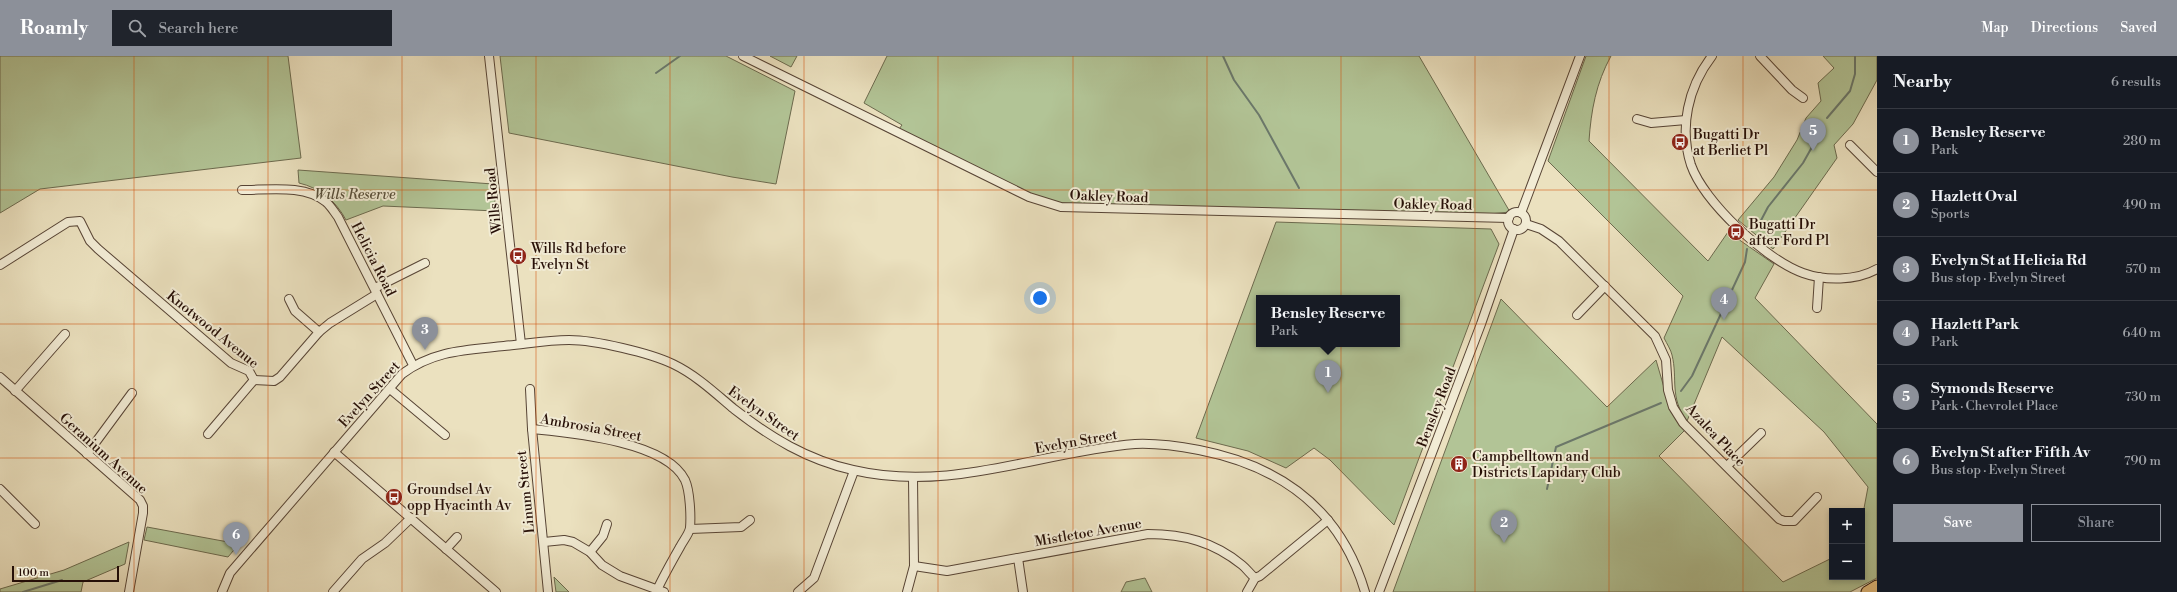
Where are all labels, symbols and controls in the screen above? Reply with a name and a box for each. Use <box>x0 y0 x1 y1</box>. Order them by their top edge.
search box <box>112 10 392 46</box>
text: Roamly <box>20 16 88 40</box>
icon: search <box>126 17 148 39</box>
text: Search here <box>158 19 238 38</box>
text: Map <box>1981 19 2009 37</box>
text: Directions <box>2031 19 2098 37</box>
text: Saved <box>2120 19 2157 37</box>
text: Nearby <box>1893 71 1952 93</box>
text: 6 results <box>2111 74 2161 90</box>
pin: 5 <box>1800 118 1826 151</box>
text: Bensley Reserve <box>1931 123 2046 142</box>
place label: Bugatti Dr at Berliet Pl <box>1692 126 1768 160</box>
bus stop icon: Bugatti Dr at Berliet Pl <box>1670 132 1690 152</box>
text: 1 <box>1903 133 1909 149</box>
text: 280 m <box>2123 133 2161 149</box>
text: Park <box>1931 142 1958 158</box>
street label: Wills Road <box>482 167 507 236</box>
park label: Wills Reserve <box>314 186 396 204</box>
street label: Oakley Road <box>1069 187 1149 207</box>
text: Hazlett Oval <box>1931 187 2017 206</box>
street label: Oakley Road <box>1394 195 1473 215</box>
text: 2 <box>1902 197 1910 213</box>
text: 490 m <box>2123 197 2161 213</box>
text: Sports <box>1931 206 1970 222</box>
place label: Bugatti Dr after Ford Pl <box>1748 216 1829 250</box>
street label: Helicia Road <box>347 219 400 300</box>
bus stop icon: Bugatti Dr after Ford Pl <box>1726 222 1746 242</box>
place label: Wills Rd before Evelyn St <box>530 240 626 274</box>
bus stop icon: Wills Rd before Evelyn St <box>508 246 528 266</box>
text: Evelyn St at Helicia Rd <box>1931 251 2087 270</box>
text: 3 <box>1902 261 1910 277</box>
text: 570 m <box>2125 261 2161 277</box>
text: Bus stop · Evelyn Street <box>1931 270 2066 286</box>
street label: Knotwood Avenue <box>163 287 262 372</box>
pin: 4 <box>1711 287 1737 320</box>
your location <box>1030 288 1050 308</box>
popup <box>1256 295 1400 347</box>
text: Bensley Reserve <box>1271 304 1385 323</box>
text: Hazlett Park <box>1931 315 2019 334</box>
pin: 3 <box>412 317 438 350</box>
text: Park <box>1271 323 1298 339</box>
text: 4 <box>1902 325 1910 341</box>
text: 640 m <box>2122 325 2161 341</box>
text: Park <box>1931 334 1958 350</box>
street label: Evelyn Street <box>335 358 404 432</box>
pin: 1 <box>1315 360 1341 393</box>
street label: Bensley Road <box>1413 365 1461 451</box>
text: Symonds Reserve <box>1931 379 2054 398</box>
street label: Evelyn Street <box>724 383 803 445</box>
text: 5 <box>1902 389 1910 405</box>
text: 730 m <box>2125 389 2161 405</box>
text: Park · Chevrolet Place <box>1931 398 2058 414</box>
street label: Azalea Place <box>1681 400 1749 471</box>
street label: Geranium Avenue <box>55 409 151 498</box>
street label: Ambrosia Street <box>538 410 643 446</box>
street label: Evelyn Street <box>1034 426 1119 458</box>
text: Evelyn St after Fifth Av <box>1931 443 2090 462</box>
place label: Campbelltown and Districts Lapidary Club <box>1472 448 1621 482</box>
street label: Linum Street <box>513 449 539 534</box>
text: 6 <box>1902 453 1910 469</box>
text: 790 m <box>2124 453 2161 469</box>
building icon: Campbelltown and Districts Lapidary Club <box>1449 454 1469 474</box>
text: Bus stop · Evelyn Street <box>1931 462 2066 478</box>
place label: Groundsel Av opp Hyacinth Av <box>407 481 512 515</box>
bus stop icon: Groundsel Av opp Hyacinth Av <box>384 487 404 507</box>
button: Save <box>1893 504 2023 542</box>
button: Share <box>2031 504 2161 542</box>
map controls <box>1829 508 1865 580</box>
button: + <box>1829 508 1865 544</box>
pin: 2 <box>1491 510 1517 543</box>
street label: Mistletoe Avenue <box>1033 515 1143 551</box>
pin: 6 <box>223 522 249 555</box>
button: − <box>1829 544 1865 580</box>
scale bar <box>12 564 119 583</box>
text: 100 m <box>18 566 49 580</box>

